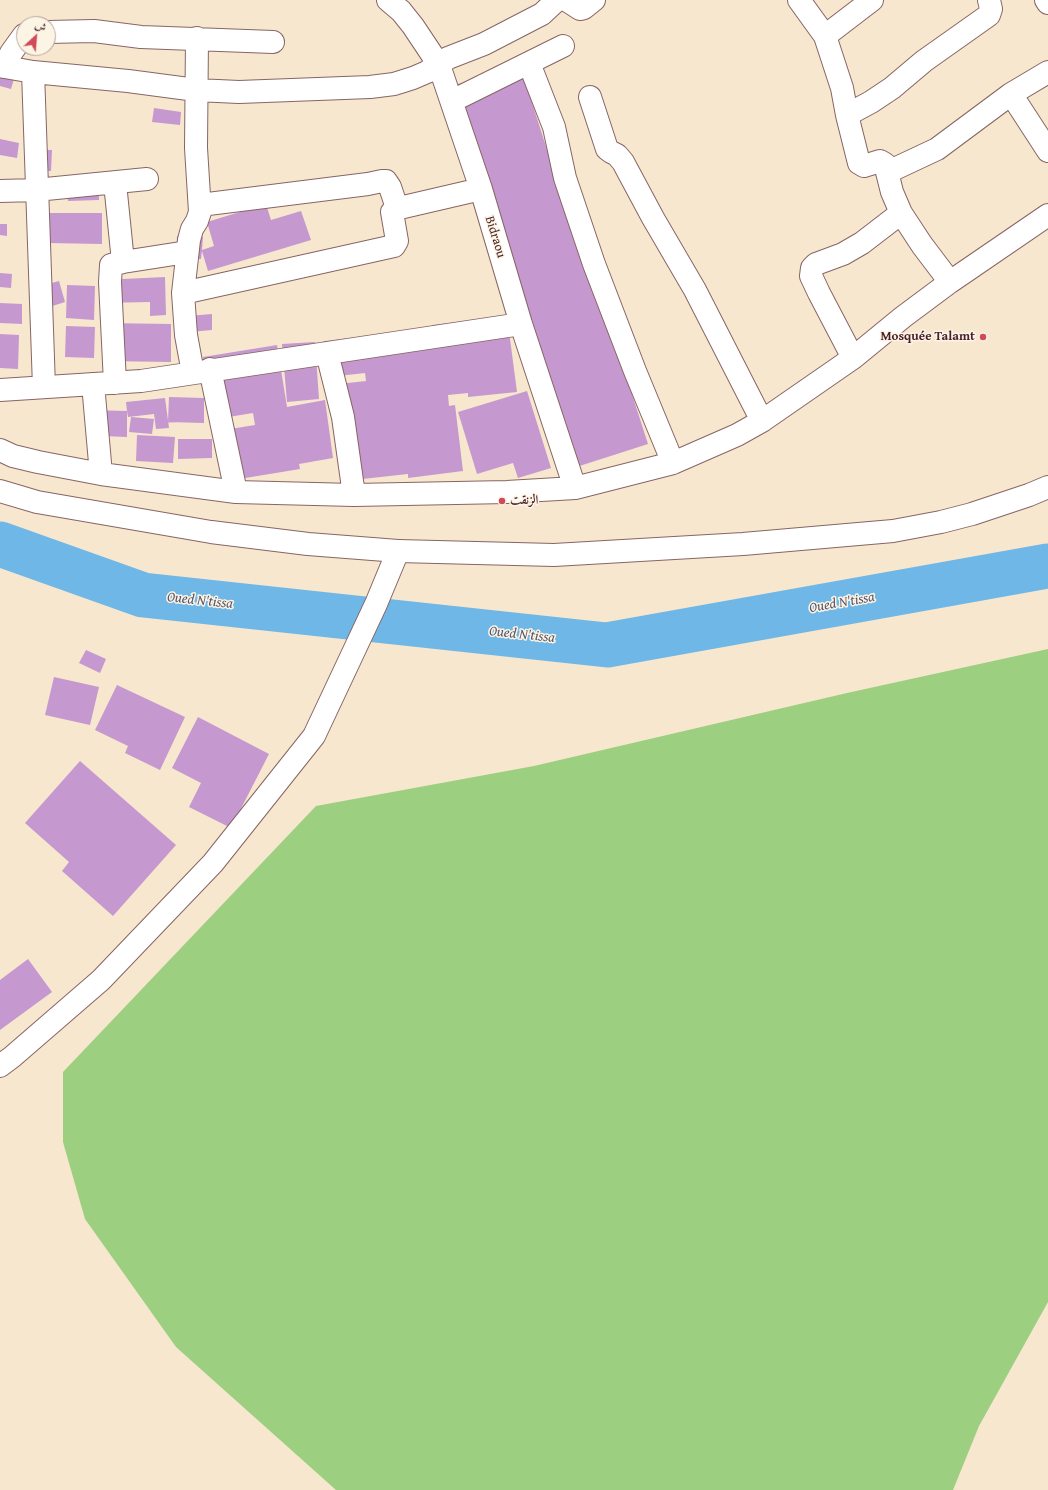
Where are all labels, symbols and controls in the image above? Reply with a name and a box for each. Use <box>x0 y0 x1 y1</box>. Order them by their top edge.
north arrow <box>16 16 56 56</box>
text: ش <box>32 17 49 36</box>
street label: Bidraou <box>481 214 509 260</box>
place label: Mosquée Talamt <box>880 329 975 345</box>
marker: Mosquée Talamt <box>978 332 988 342</box>
place label: الزنقت <box>510 493 538 509</box>
marker: الزنقت <box>497 496 507 506</box>
water label: Oued N'tissa <box>166 589 234 613</box>
water label: Oued N'tissa <box>808 589 876 617</box>
water label: Oued N'tissa <box>488 623 556 647</box>

